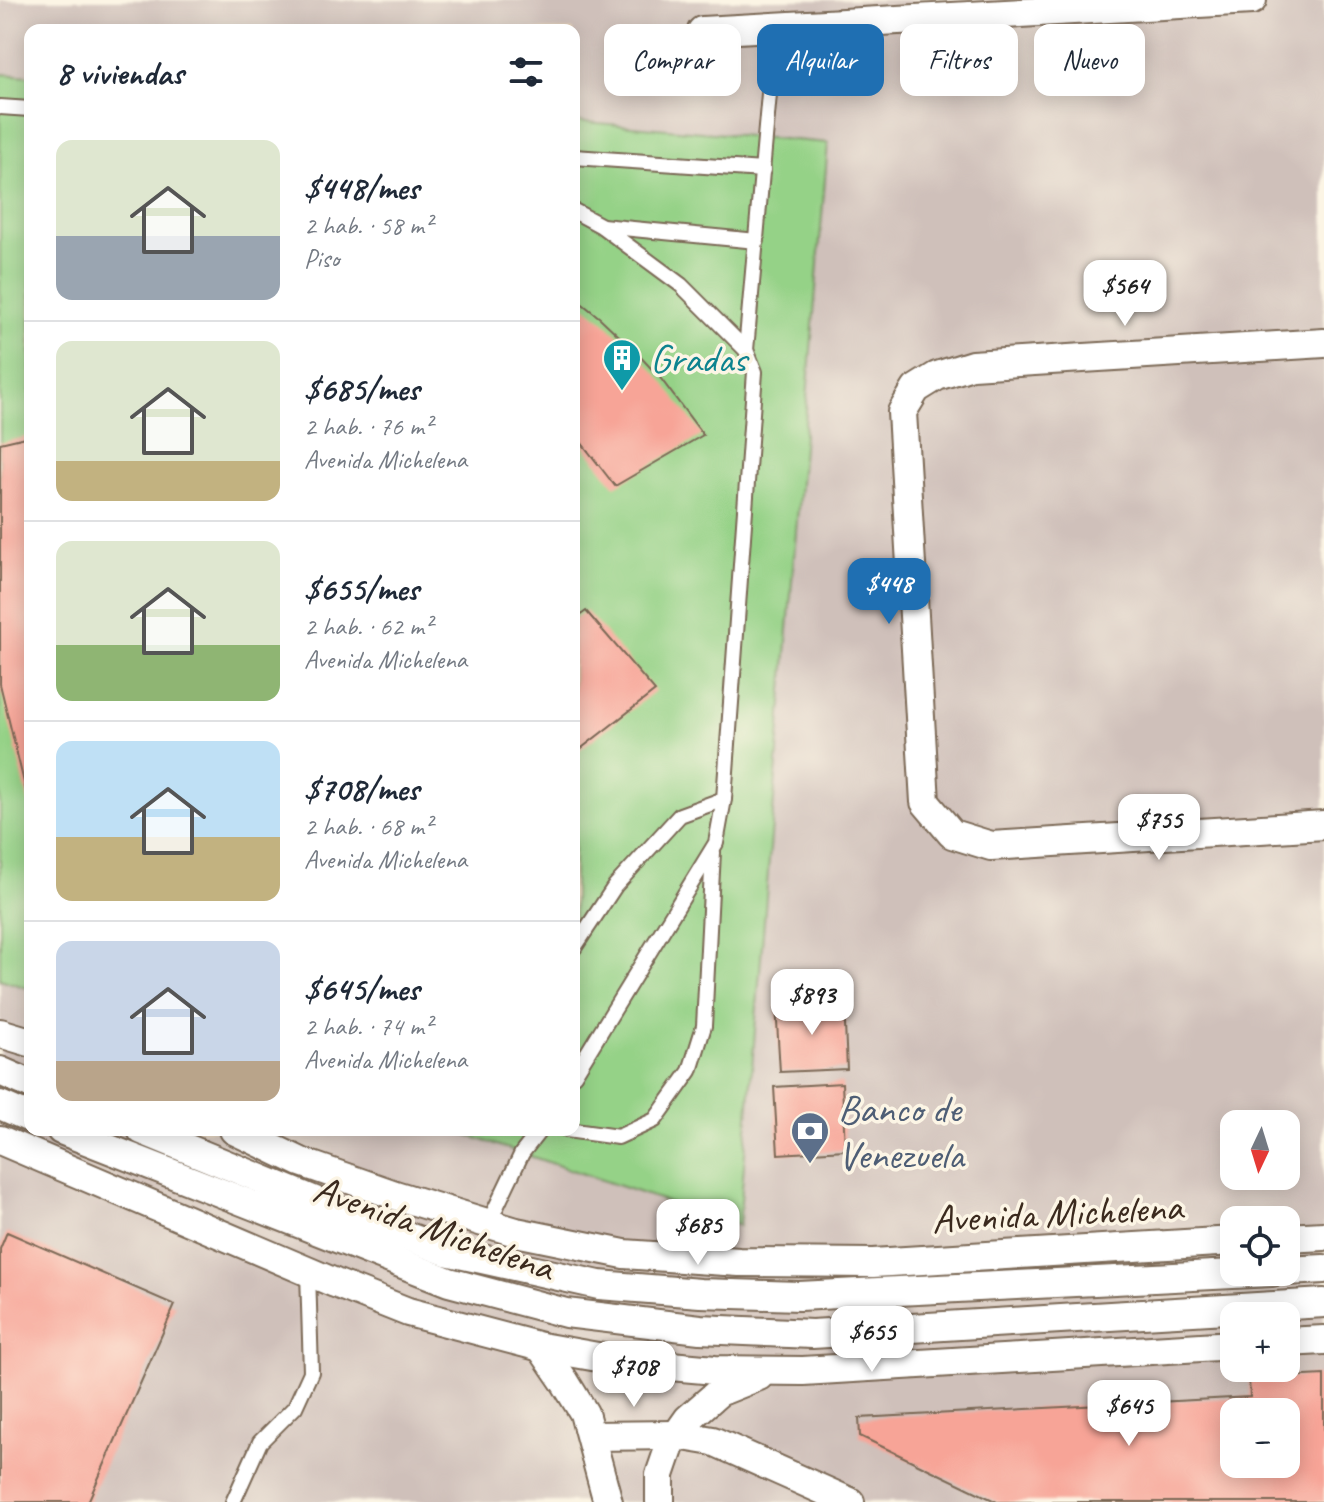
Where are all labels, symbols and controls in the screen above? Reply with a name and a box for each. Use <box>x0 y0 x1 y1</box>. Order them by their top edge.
chip: Comprar <box>604 24 741 96</box>
chip: Alquilar <box>757 24 884 96</box>
chip: Filtros <box>900 24 1018 96</box>
chip: Nuevo <box>1034 24 1145 96</box>
icon: filters <box>504 50 548 94</box>
text: 8 viviendas <box>56 51 183 94</box>
text: $448/mes <box>304 166 419 209</box>
icon: home <box>120 172 216 268</box>
text: 2 hab. · 58 m² <box>304 209 432 242</box>
text: Piso <box>304 242 339 275</box>
pin: $564 <box>1078 260 1172 328</box>
text: $564 <box>1102 269 1148 302</box>
place label: Gradas <box>650 334 750 384</box>
building icon: Gradas <box>601 337 643 392</box>
text: $685/mes <box>304 367 419 410</box>
icon: home <box>120 373 216 469</box>
text: 2 hab. · 76 m² <box>304 410 432 443</box>
text: Avenida Michelena <box>304 443 467 476</box>
pin: $448 <box>842 558 936 626</box>
text: $655/mes <box>304 567 419 610</box>
text: $448 <box>866 567 912 600</box>
icon: home <box>120 573 216 669</box>
text: 2 hab. · 62 m² <box>304 610 432 643</box>
text: Avenida Michelena <box>304 643 467 676</box>
text: $708/mes <box>304 767 419 810</box>
icon: home <box>120 773 216 869</box>
pin: $755 <box>1112 794 1206 862</box>
text: $755 <box>1136 803 1182 836</box>
text: 2 hab. · 68 m² <box>304 810 432 843</box>
text: Avenida Michelena <box>304 843 467 876</box>
text: $645/mes <box>304 967 419 1010</box>
pin: $893 <box>765 969 859 1037</box>
icon: home <box>120 973 216 1069</box>
text: $893 <box>789 978 835 1011</box>
text: 2 hab. · 74 m² <box>304 1010 432 1043</box>
text: Avenida Michelena <box>304 1043 467 1076</box>
place label: Banco de Venezuela <box>838 1084 967 1180</box>
bank icon: Banco de Venezuela <box>789 1110 831 1165</box>
north arrow <box>1220 1110 1300 1190</box>
map controls <box>1220 1110 1300 1478</box>
street label: Avenida Michelena <box>307 1163 563 1293</box>
street label: Avenida Michelena <box>931 1181 1186 1245</box>
pin: $685 <box>651 1199 745 1267</box>
button: locate <box>1220 1206 1300 1286</box>
text: $685 <box>675 1208 721 1241</box>
button: + <box>1220 1302 1300 1382</box>
pin: $655 <box>825 1306 919 1374</box>
text: $655 <box>849 1315 895 1348</box>
pin: $708 <box>587 1341 681 1409</box>
text: $708 <box>611 1350 657 1383</box>
pin: $645 <box>1082 1380 1176 1448</box>
text: $645 <box>1106 1389 1152 1422</box>
button: − <box>1220 1398 1300 1478</box>

